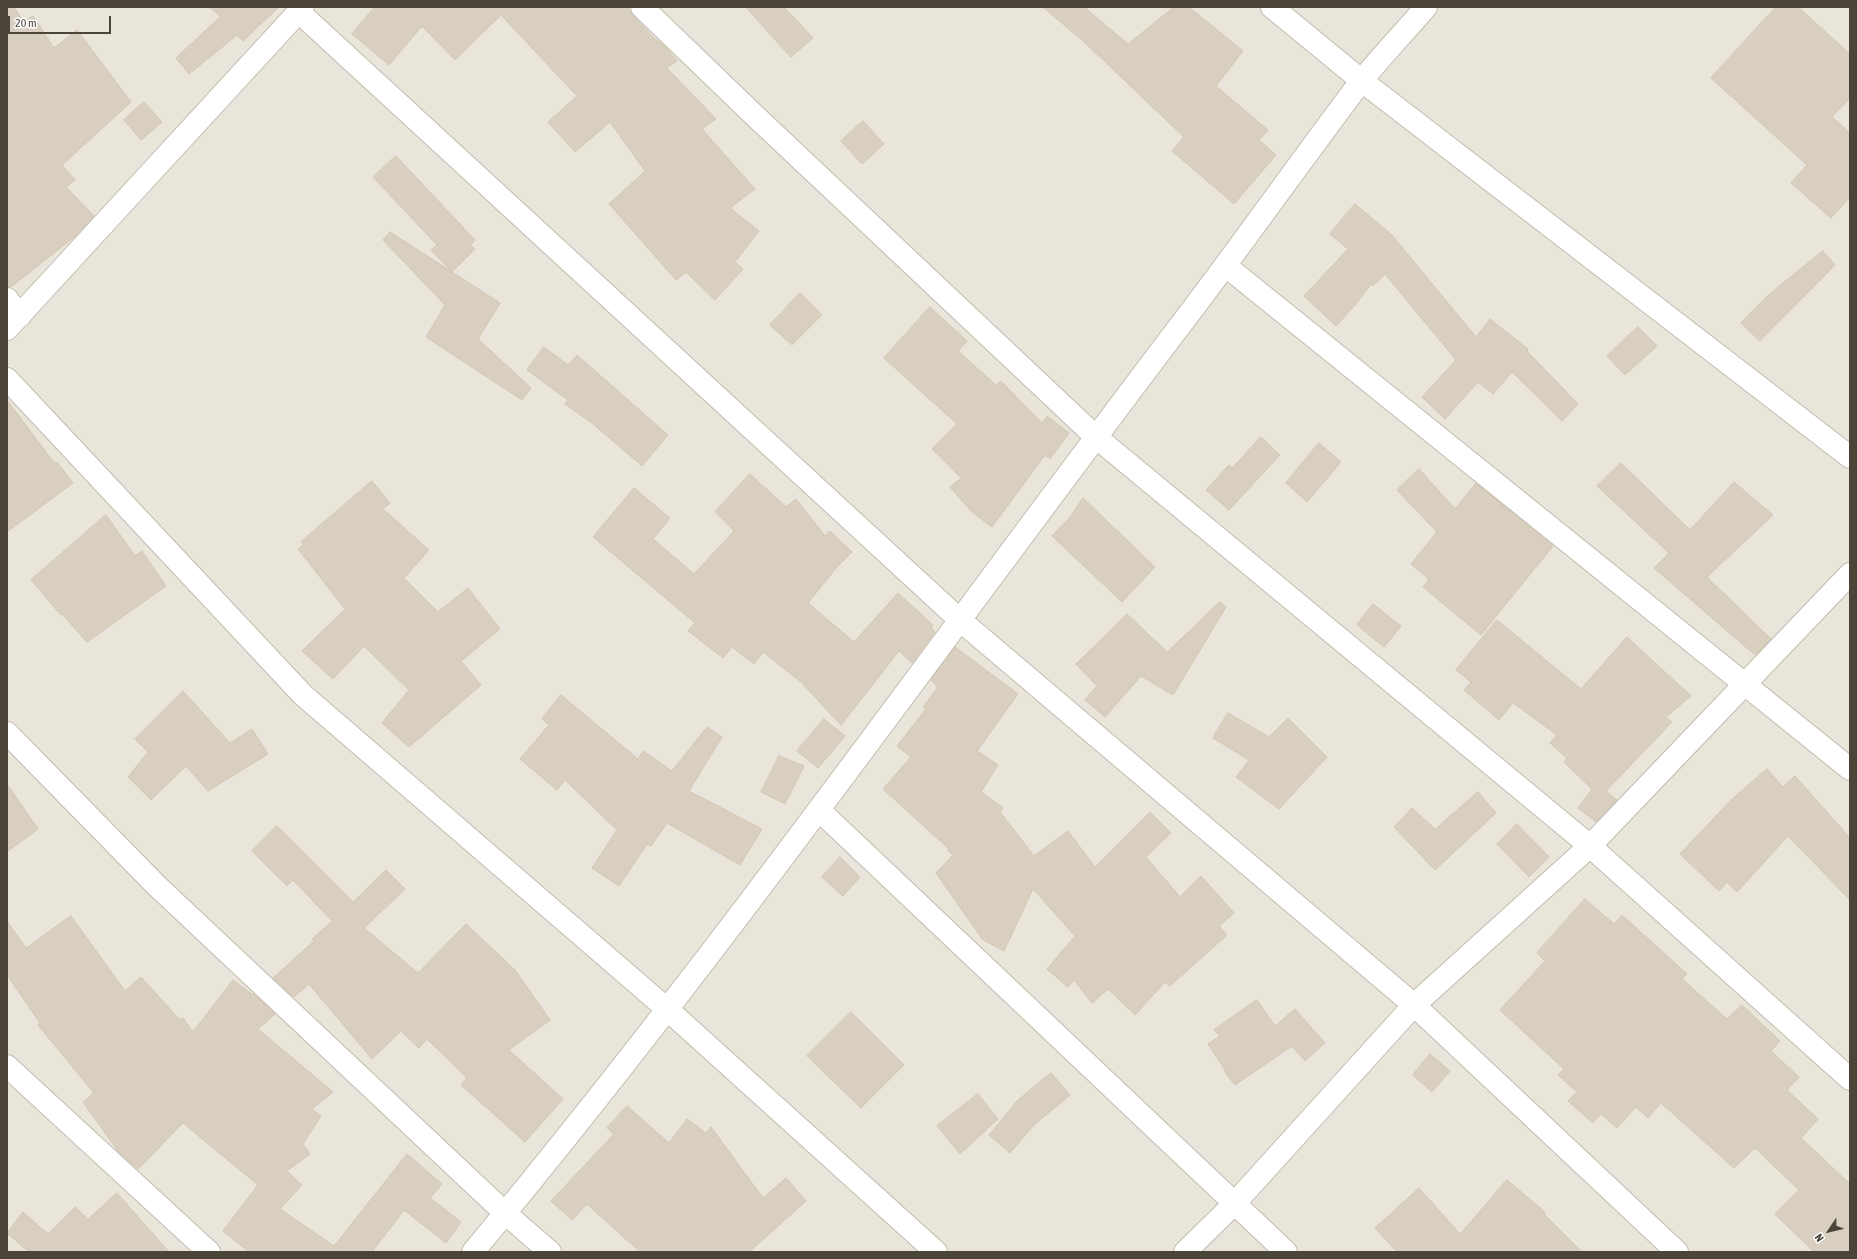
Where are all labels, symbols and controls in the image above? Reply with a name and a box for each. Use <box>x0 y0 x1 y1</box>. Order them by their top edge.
scale bar <box>10 8 113 34</box>
text: 20 m <box>15 16 37 30</box>
north arrow <box>1809 1211 1849 1251</box>
text: N <box>1812 1232 1826 1244</box>

